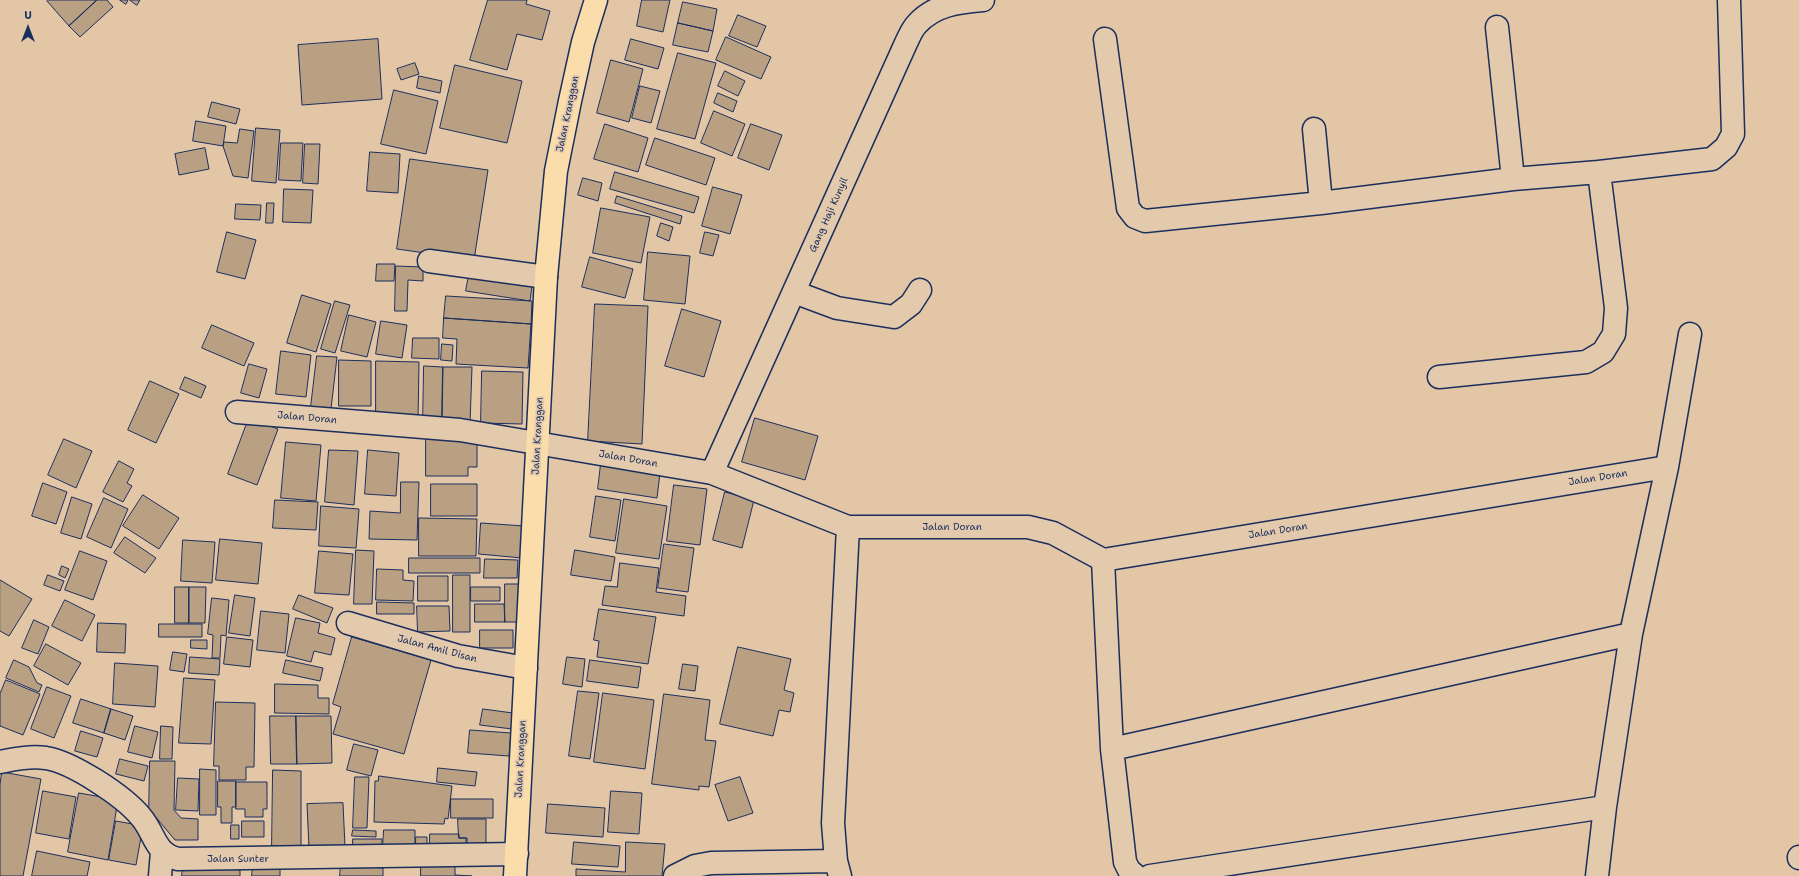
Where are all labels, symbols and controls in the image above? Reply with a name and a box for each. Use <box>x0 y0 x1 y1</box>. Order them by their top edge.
north arrow <box>8 8 48 48</box>
text: U <box>24 8 32 23</box>
street label: Jalan Kranggan <box>554 75 582 153</box>
street label: Gang Haji Kunyil <box>807 176 851 254</box>
street label: Jalan Kranggan <box>530 397 546 475</box>
street label: Jalan Doran <box>277 409 337 427</box>
street label: Jalan Doran <box>598 448 658 470</box>
street label: Jalan Doran <box>1568 467 1628 489</box>
street label: Jalan Doran <box>1248 520 1308 542</box>
street label: Jalan Doran <box>922 521 982 533</box>
street label: Jalan Amil Disan <box>396 633 478 665</box>
street label: Jalan Kranggan <box>513 720 529 798</box>
street label: Jalan Sunter <box>207 853 269 865</box>

